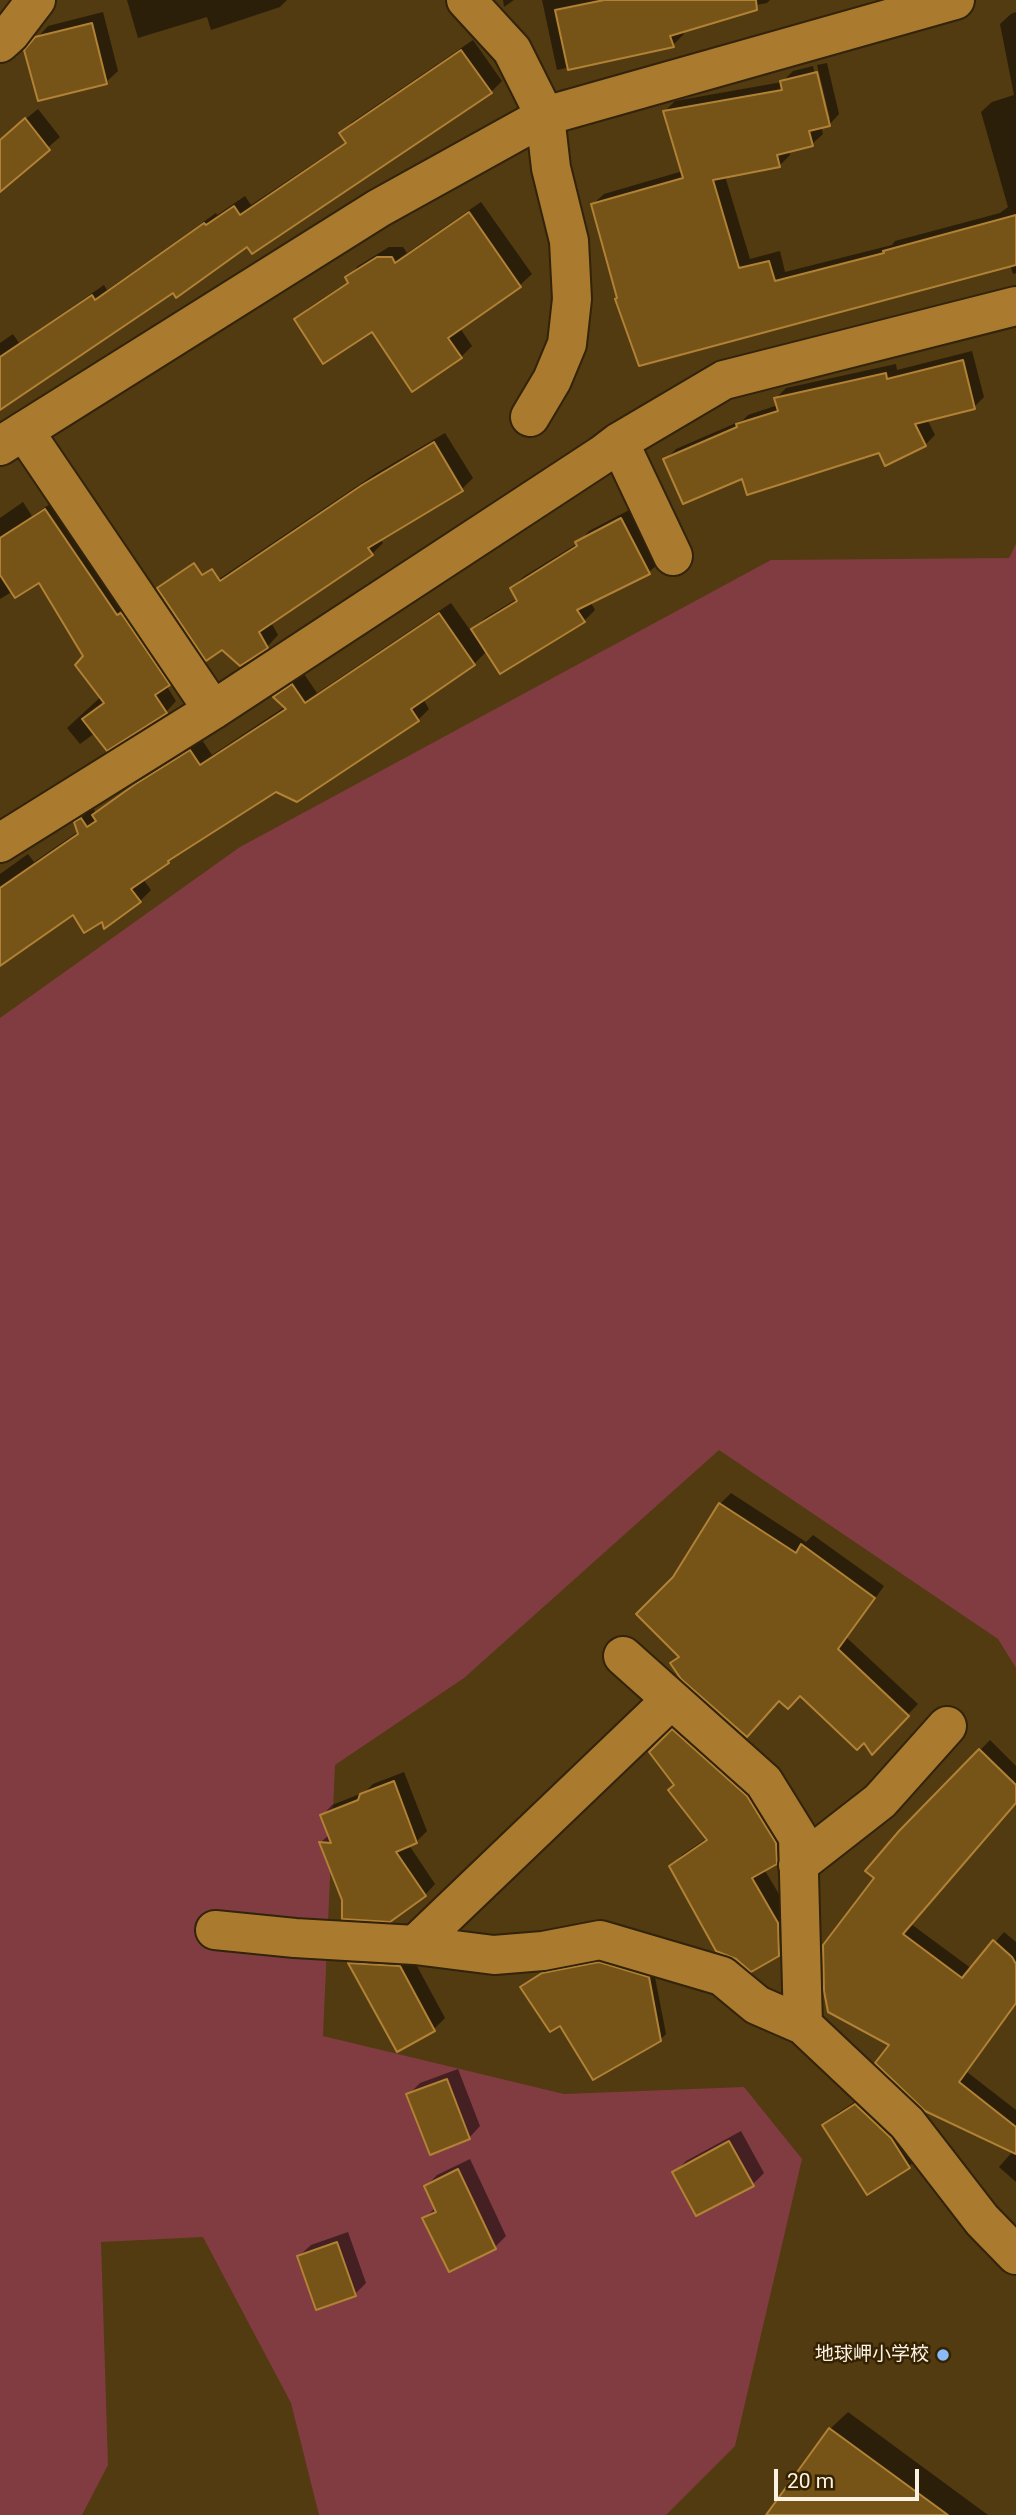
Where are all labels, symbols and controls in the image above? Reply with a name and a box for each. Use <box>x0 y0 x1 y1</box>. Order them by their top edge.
place label: 地球岬小学校 <box>815 2344 929 2366</box>
marker: 地球岬小学校 <box>935 2347 951 2363</box>
scale bar <box>778 2456 923 2500</box>
text: 20 m <box>787 2469 834 2493</box>

